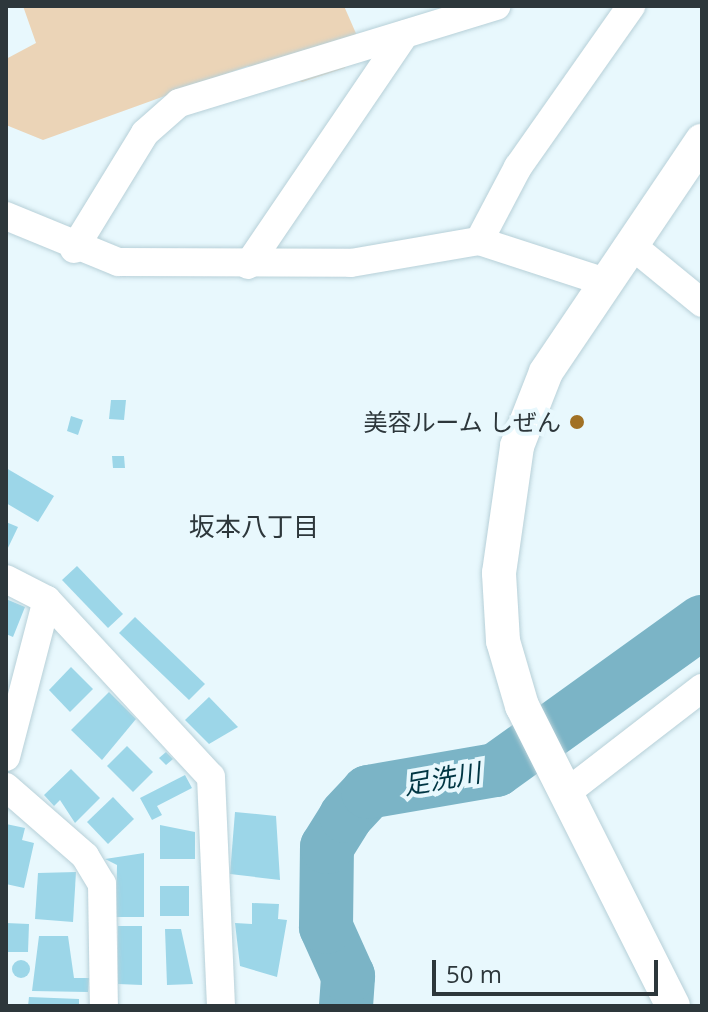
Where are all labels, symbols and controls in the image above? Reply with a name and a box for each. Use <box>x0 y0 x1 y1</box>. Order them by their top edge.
place label: 美容ルーム しぜん <box>363 408 561 436</box>
marker: 美容ルーム しぜん <box>568 413 586 431</box>
district label: 坂本八丁目 <box>189 511 319 543</box>
water label: 足洗川 <box>401 757 483 801</box>
scale bar <box>436 944 662 994</box>
text: 50 m <box>446 957 502 990</box>

